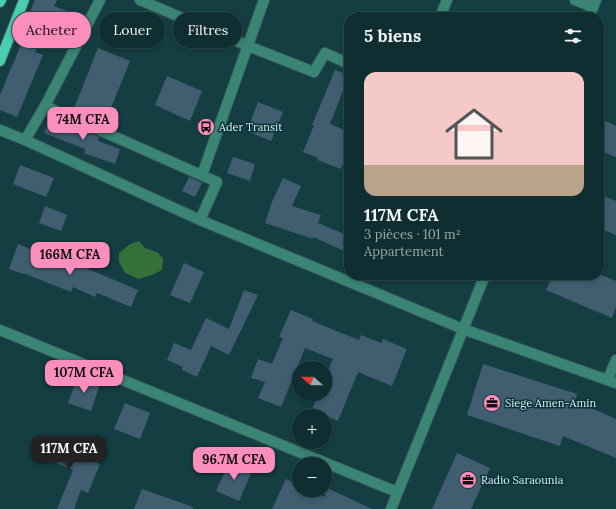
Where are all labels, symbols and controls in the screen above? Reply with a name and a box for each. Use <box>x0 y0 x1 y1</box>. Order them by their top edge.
chip: Acheter <box>12 12 91 48</box>
chip: Louer <box>99 12 165 48</box>
chip: Filtres <box>173 12 242 48</box>
text: 5 biens <box>364 25 421 47</box>
icon: filters <box>562 25 584 47</box>
icon: home <box>438 98 510 170</box>
pin: 74M CFA <box>46 107 120 141</box>
text: 74M CFA <box>56 111 110 128</box>
bus stop icon: Ader Transit <box>196 117 216 137</box>
place label: Ader Transit <box>218 120 283 134</box>
text: 117M CFA <box>364 204 439 226</box>
text: 3 pièces · 101 m² <box>364 226 461 243</box>
pin: 166M CFA <box>29 242 111 276</box>
text: Appartement <box>364 243 444 260</box>
text: 166M CFA <box>40 246 100 263</box>
pin: 107M CFA <box>43 360 125 394</box>
north arrow <box>292 361 332 401</box>
map controls <box>292 361 332 497</box>
text: 107M CFA <box>54 364 114 381</box>
office icon: Siege Amen-Amin <box>482 393 502 413</box>
place label: Siege Amen-Amin <box>505 396 596 410</box>
button: + <box>292 409 332 449</box>
pin: 117M CFA <box>28 436 110 470</box>
text: 117M CFA <box>40 440 98 457</box>
pin: 96.7M CFA <box>188 447 280 481</box>
text: 96.7M CFA <box>202 451 266 468</box>
button: − <box>292 457 332 497</box>
office icon: Radio Saraounia <box>458 470 478 490</box>
place label: Radio Saraounia <box>481 473 564 487</box>

